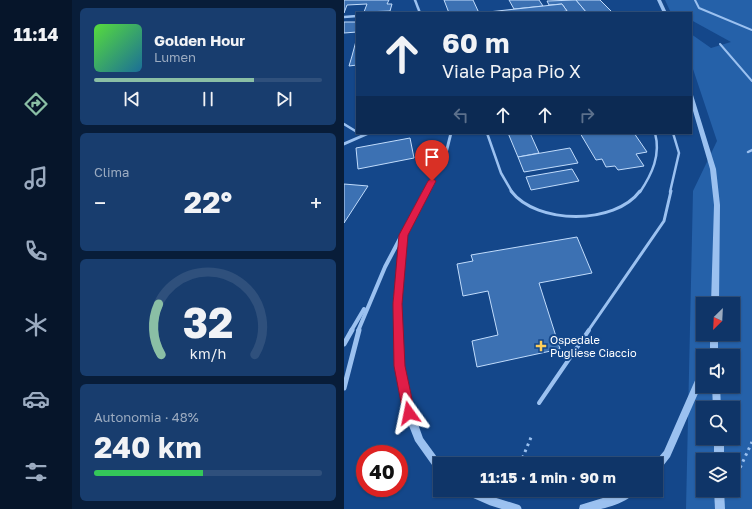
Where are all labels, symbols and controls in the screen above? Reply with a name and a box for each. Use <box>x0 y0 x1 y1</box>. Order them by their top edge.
text: 11:14 <box>14 23 58 45</box>
text: 60 m <box>442 26 509 59</box>
icon: ahead <box>376 28 428 80</box>
text: Golden Hour <box>154 31 245 49</box>
text: Lumen <box>154 49 196 65</box>
text: Viale Papa Pio X <box>442 60 581 82</box>
icon: previous <box>121 88 143 110</box>
icon: pause <box>197 88 219 110</box>
icon: next <box>273 88 295 110</box>
icon: directions <box>22 90 50 118</box>
icon: left <box>450 104 472 126</box>
icon: ahead <box>492 104 514 126</box>
icon: ahead <box>534 104 556 126</box>
icon: right <box>576 104 598 126</box>
pin <box>415 140 449 181</box>
icon: arrive <box>421 146 443 168</box>
icon: music <box>22 164 50 192</box>
text: Clima <box>94 164 129 180</box>
text: 22° <box>184 184 232 220</box>
text: − <box>94 189 106 216</box>
text: + <box>310 189 322 216</box>
icon: phone <box>22 237 50 265</box>
text: 32 <box>183 297 233 347</box>
north arrow <box>696 297 740 341</box>
map controls <box>696 297 740 497</box>
icon: climate <box>22 311 50 339</box>
place label: Ospedale Pugliese Ciaccio <box>550 333 637 359</box>
marker: Ospedale Pugliese Ciaccio <box>535 340 547 352</box>
text: km/h <box>190 345 226 362</box>
button: sound <box>696 349 740 393</box>
icon: car <box>22 385 50 413</box>
position arrow <box>388 392 430 434</box>
button: search <box>696 401 740 445</box>
text: Autonomia · 48% <box>94 409 199 425</box>
text: 240 km <box>94 429 202 465</box>
speed limit sign: 40 <box>356 445 408 497</box>
button: layers <box>696 453 740 497</box>
icon: filters <box>22 458 50 486</box>
text: 11:15 · 1 min · 90 m <box>480 468 616 486</box>

